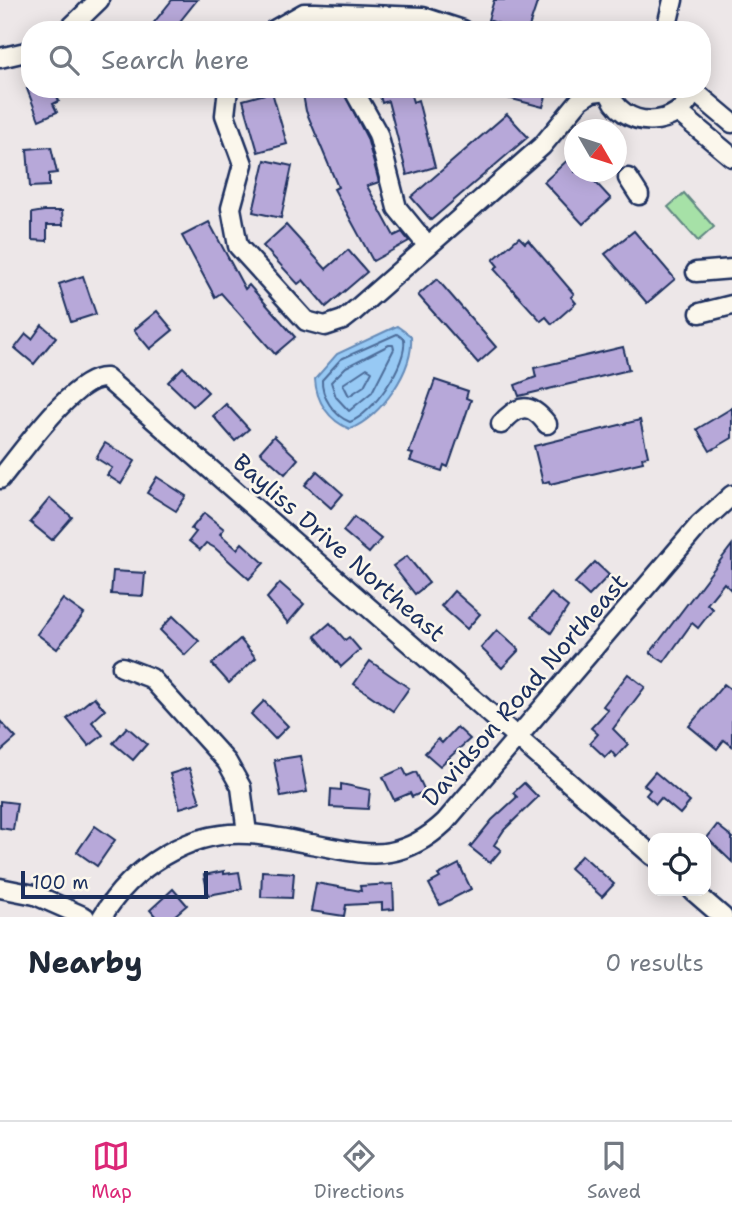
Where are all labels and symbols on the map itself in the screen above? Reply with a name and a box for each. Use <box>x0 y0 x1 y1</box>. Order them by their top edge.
north arrow <box>564 119 627 182</box>
street label: Bayliss Drive Northeast <box>226 447 452 649</box>
street label: Davidson Road Northeast <box>415 567 635 813</box>
scale bar <box>21 868 208 900</box>

